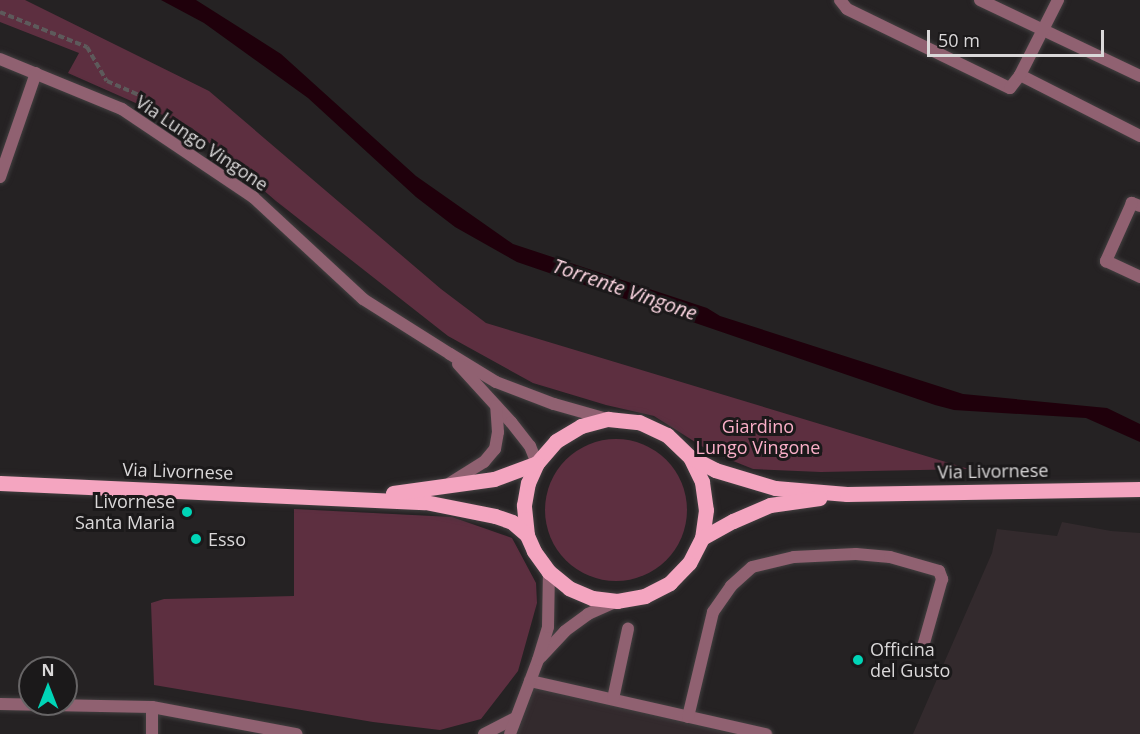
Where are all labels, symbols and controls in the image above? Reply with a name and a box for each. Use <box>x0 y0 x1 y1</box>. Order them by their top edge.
scale bar <box>930 18 1107 56</box>
text: 50 m <box>938 28 980 52</box>
street label: Via Lungo Vingone <box>132 91 272 195</box>
water label: Torrente Vingone <box>550 253 700 325</box>
park label: Giardino Lungo Vingone <box>696 416 820 458</box>
street label: Via Livornese <box>122 458 234 484</box>
street label: Via Livornese <box>937 459 1049 483</box>
place label: Livornese Santa Maria <box>75 491 175 534</box>
marker: Livornese Santa Maria <box>180 505 194 519</box>
place label: Esso <box>208 528 246 550</box>
marker: Esso <box>189 532 203 546</box>
place label: Officina del Gusto <box>870 639 950 682</box>
marker: Officina del Gusto <box>851 653 865 667</box>
north arrow <box>18 656 78 716</box>
text: N <box>41 659 55 681</box>

